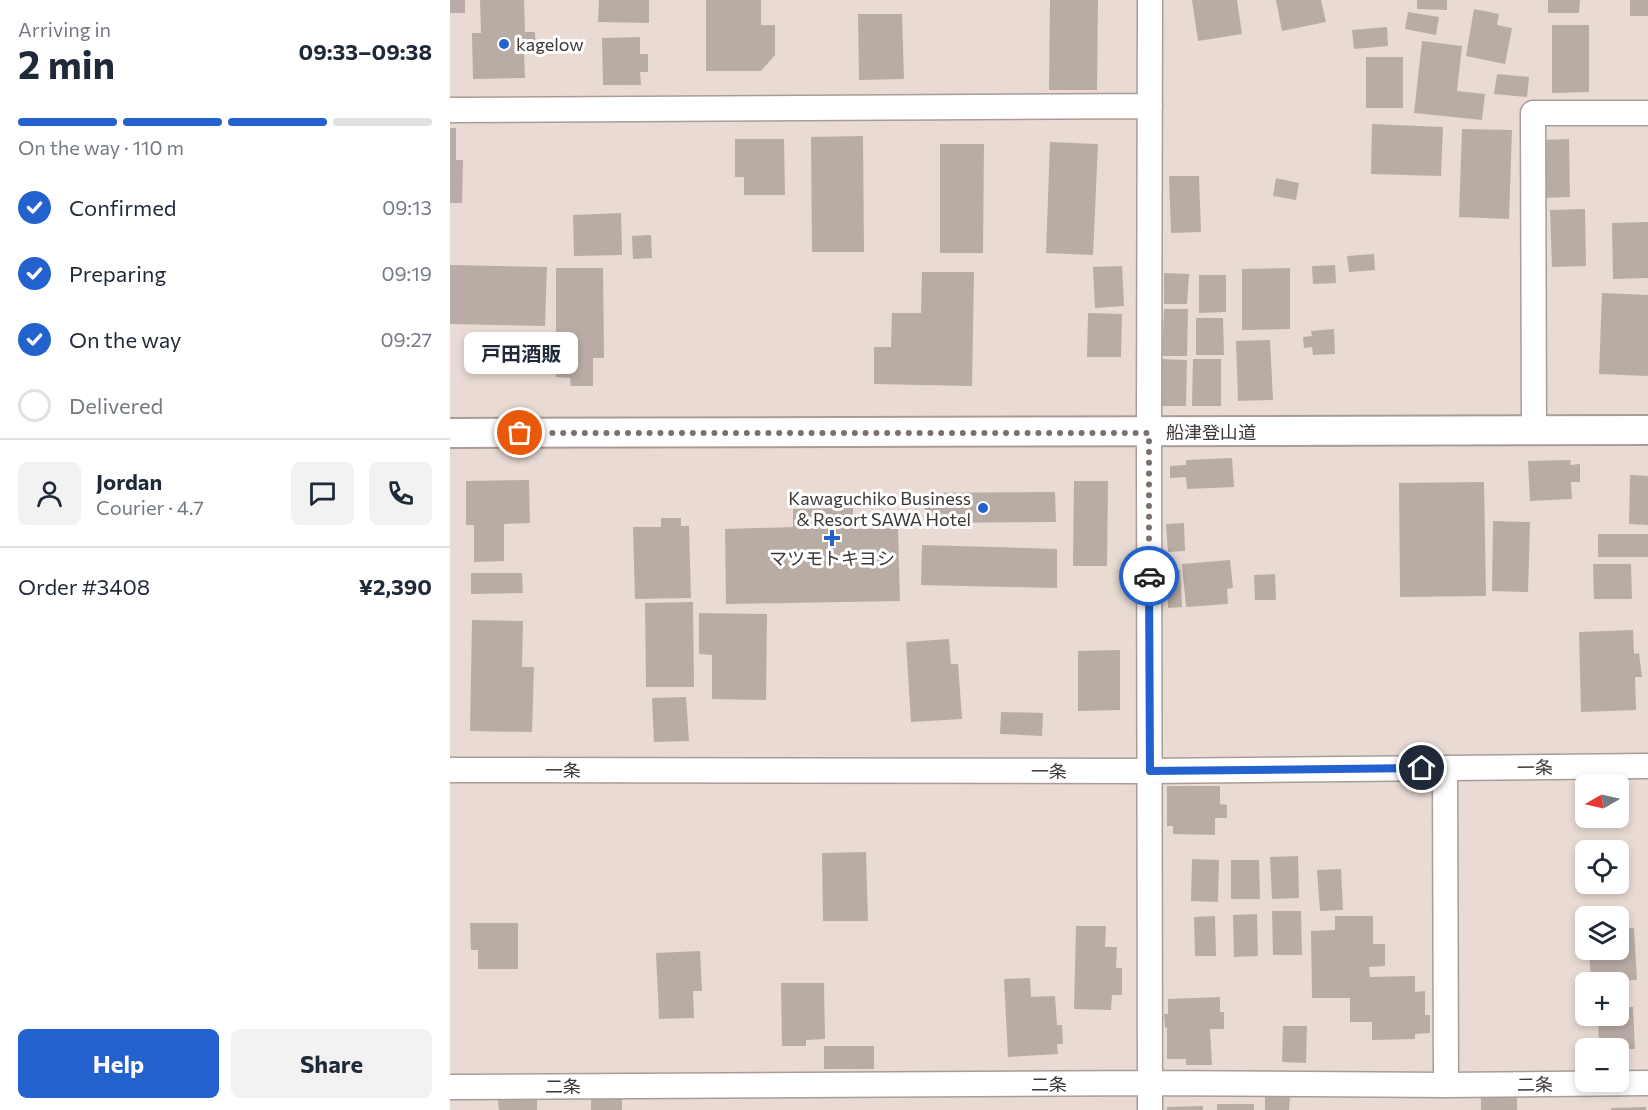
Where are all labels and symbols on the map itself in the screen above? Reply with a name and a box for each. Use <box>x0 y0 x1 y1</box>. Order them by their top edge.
place label: kagelow <box>516 33 584 55</box>
marker: kagelow <box>497 37 511 51</box>
callout: 戸田酒販 <box>463 331 577 373</box>
pin <box>494 407 545 458</box>
street label: 船津登山道 <box>1166 421 1256 443</box>
place label: Kawaguchiko Business & Resort SAWA Hotel <box>788 487 971 530</box>
marker: Kawaguchiko Business & Resort SAWA Hotel <box>976 501 990 515</box>
marker: マツモトキヨシ <box>825 531 839 545</box>
courier <box>1119 546 1179 606</box>
place label: マツモトキヨシ <box>769 547 895 569</box>
pin <box>1396 742 1447 793</box>
street label: 一条 <box>1517 756 1553 778</box>
street label: 一条 <box>545 759 581 781</box>
street label: 一条 <box>1031 760 1067 782</box>
north arrow <box>1575 774 1629 828</box>
street label: 二条 <box>1031 1073 1067 1095</box>
street label: 二条 <box>1517 1073 1553 1095</box>
street label: 二条 <box>545 1075 581 1097</box>

